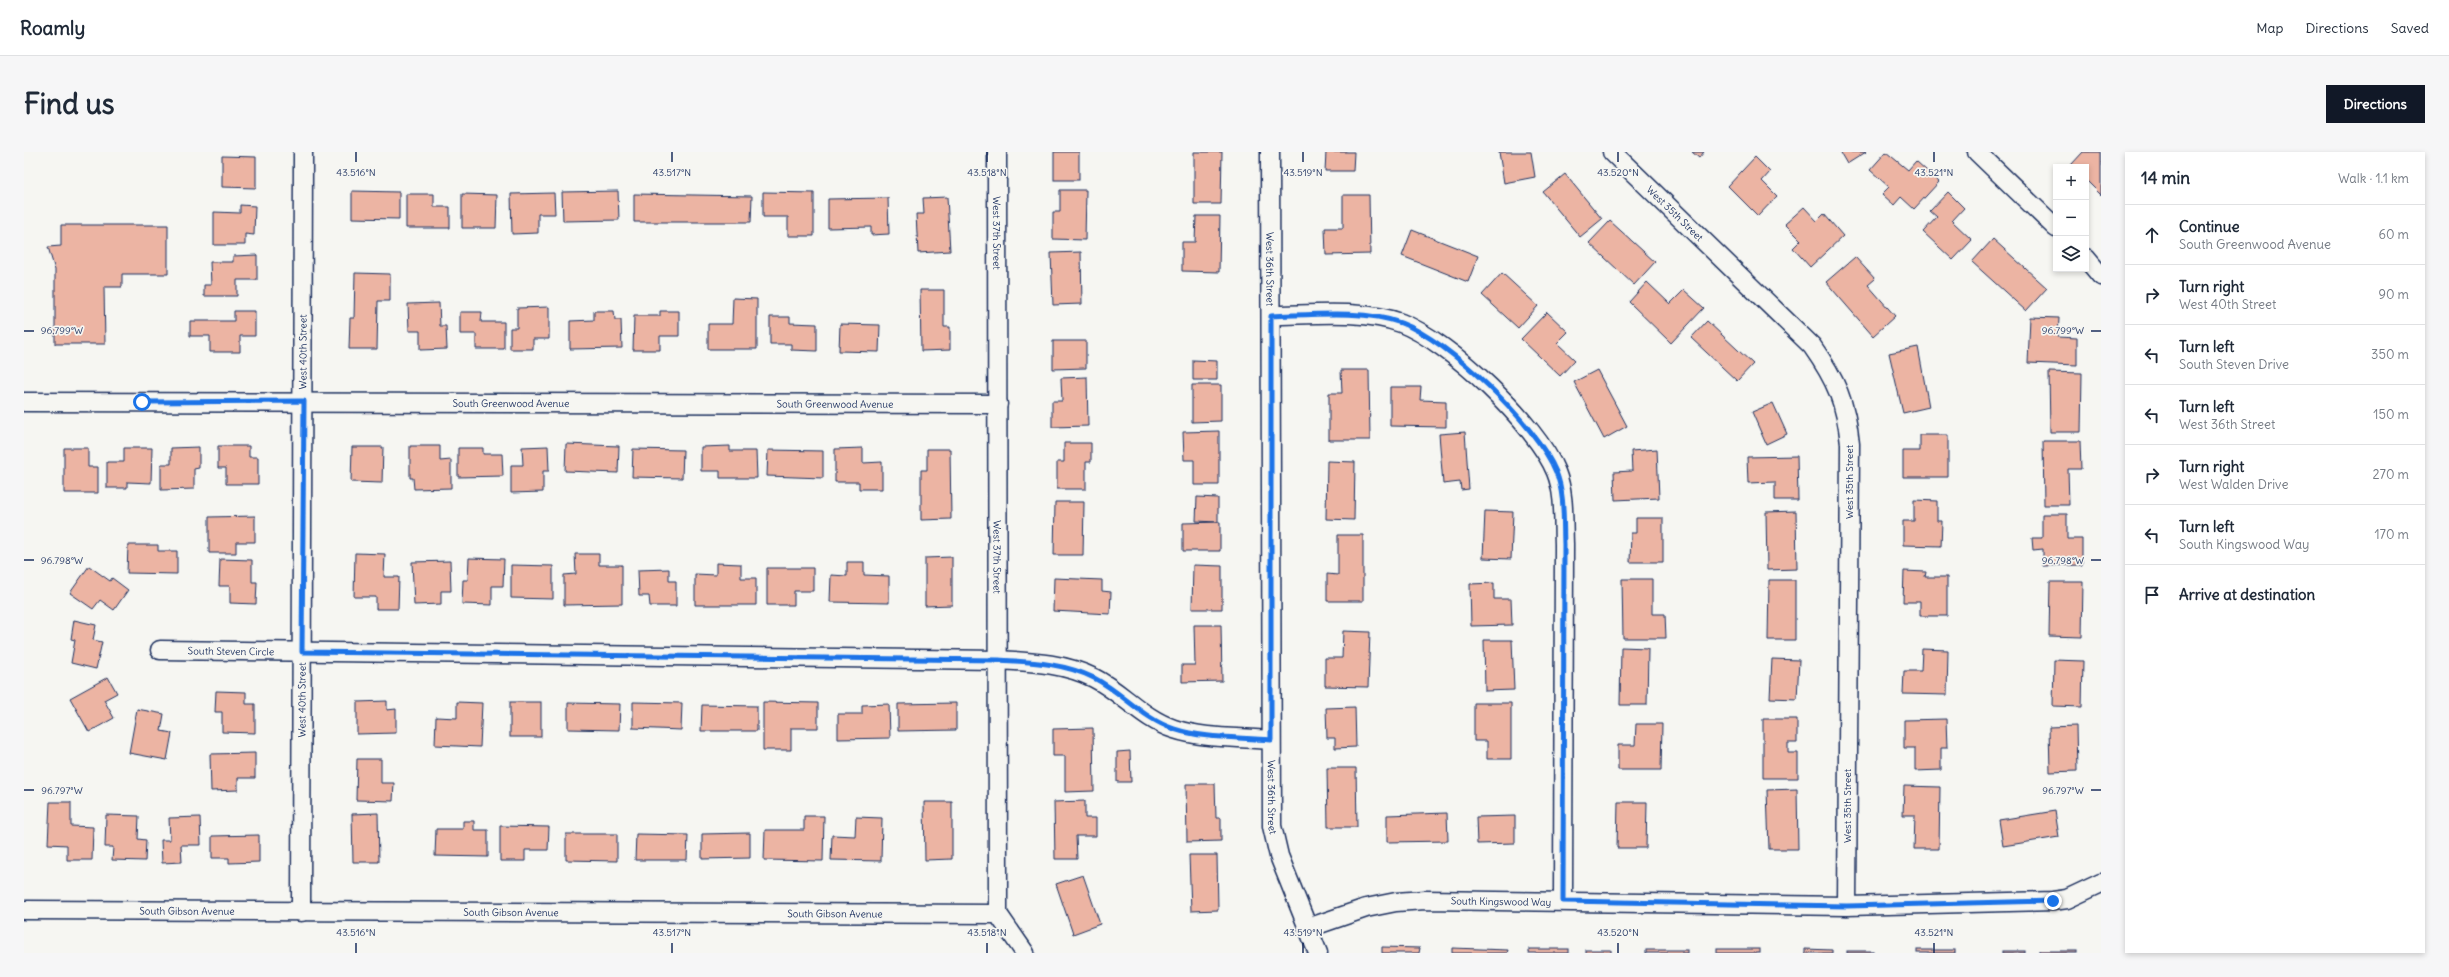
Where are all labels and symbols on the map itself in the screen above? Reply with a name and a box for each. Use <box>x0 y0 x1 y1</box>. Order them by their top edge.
text: 43.516°N <box>336 166 376 179</box>
text: 43.517°N <box>653 166 691 179</box>
text: 43.518°N <box>967 166 1007 179</box>
text: 43.519°N <box>1283 166 1323 179</box>
text: 43.520°N <box>1597 166 1639 179</box>
text: 43.521°N <box>1915 166 1953 179</box>
street label: West 35th Street <box>1644 183 1707 244</box>
street label: West 37th Street <box>991 196 1004 270</box>
street label: West 36th Street <box>1264 232 1277 307</box>
street label: West 40th Street <box>296 314 309 390</box>
text: 96.799°W <box>41 324 83 337</box>
text: 96.799°W <box>2042 324 2084 337</box>
route start <box>133 393 151 411</box>
street label: South Greenwood Avenue <box>452 396 570 410</box>
street label: South Greenwood Avenue <box>776 397 894 410</box>
street label: West 35th Street <box>1843 444 1856 519</box>
street label: West 37th Street <box>991 520 1004 594</box>
text: 96.798°W <box>41 554 83 567</box>
text: 96.798°W <box>2042 554 2084 567</box>
street label: South Steven Circle <box>188 644 274 658</box>
street label: West 40th Street <box>295 662 308 738</box>
street label: West 36th Street <box>1265 760 1280 836</box>
street label: West 35th Street <box>1841 768 1854 843</box>
text: 96.797°W <box>41 784 83 797</box>
text: 96.797°W <box>2042 784 2084 797</box>
route end <box>2044 892 2062 910</box>
street label: South Kingswood Way <box>1451 894 1551 908</box>
street label: South Gibson Avenue <box>139 904 235 917</box>
street label: South Gibson Avenue <box>463 905 559 919</box>
street label: South Gibson Avenue <box>787 907 883 920</box>
text: 43.516°N <box>336 926 376 939</box>
text: 43.517°N <box>653 926 691 939</box>
text: 43.518°N <box>967 926 1007 939</box>
text: 43.519°N <box>1283 926 1323 939</box>
text: 43.520°N <box>1597 926 1639 939</box>
text: 43.521°N <box>1915 926 1953 939</box>

